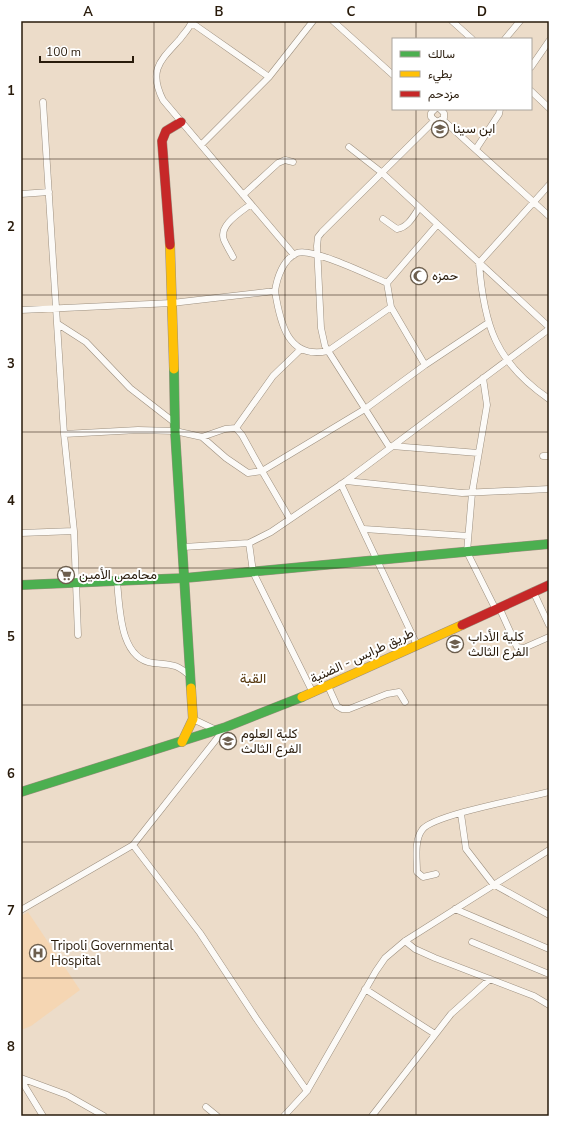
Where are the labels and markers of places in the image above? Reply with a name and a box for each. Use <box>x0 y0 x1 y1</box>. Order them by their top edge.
school or university icon: ابن سينا <box>430 119 450 139</box>
place label: ابن سينا <box>453 120 495 138</box>
mosque icon: حمزه <box>409 266 429 286</box>
place label: حمزه <box>432 267 459 285</box>
supermarket icon: محامص الأمين <box>56 565 76 585</box>
place label: محامص الأمين <box>79 566 157 584</box>
place label: كلية الأداب الفرع الثالث <box>468 628 529 661</box>
school or university icon: كلية الأداب الفرع الثالث <box>445 634 465 654</box>
place label: كلية العلوم الفرع الثالث <box>241 725 302 758</box>
school or university icon: كلية العلوم الفرع الثالث <box>218 731 238 751</box>
place label: Tripoli Governmental Hospital <box>51 937 174 970</box>
hospital icon: Tripoli Governmental Hospital <box>28 943 48 963</box>

